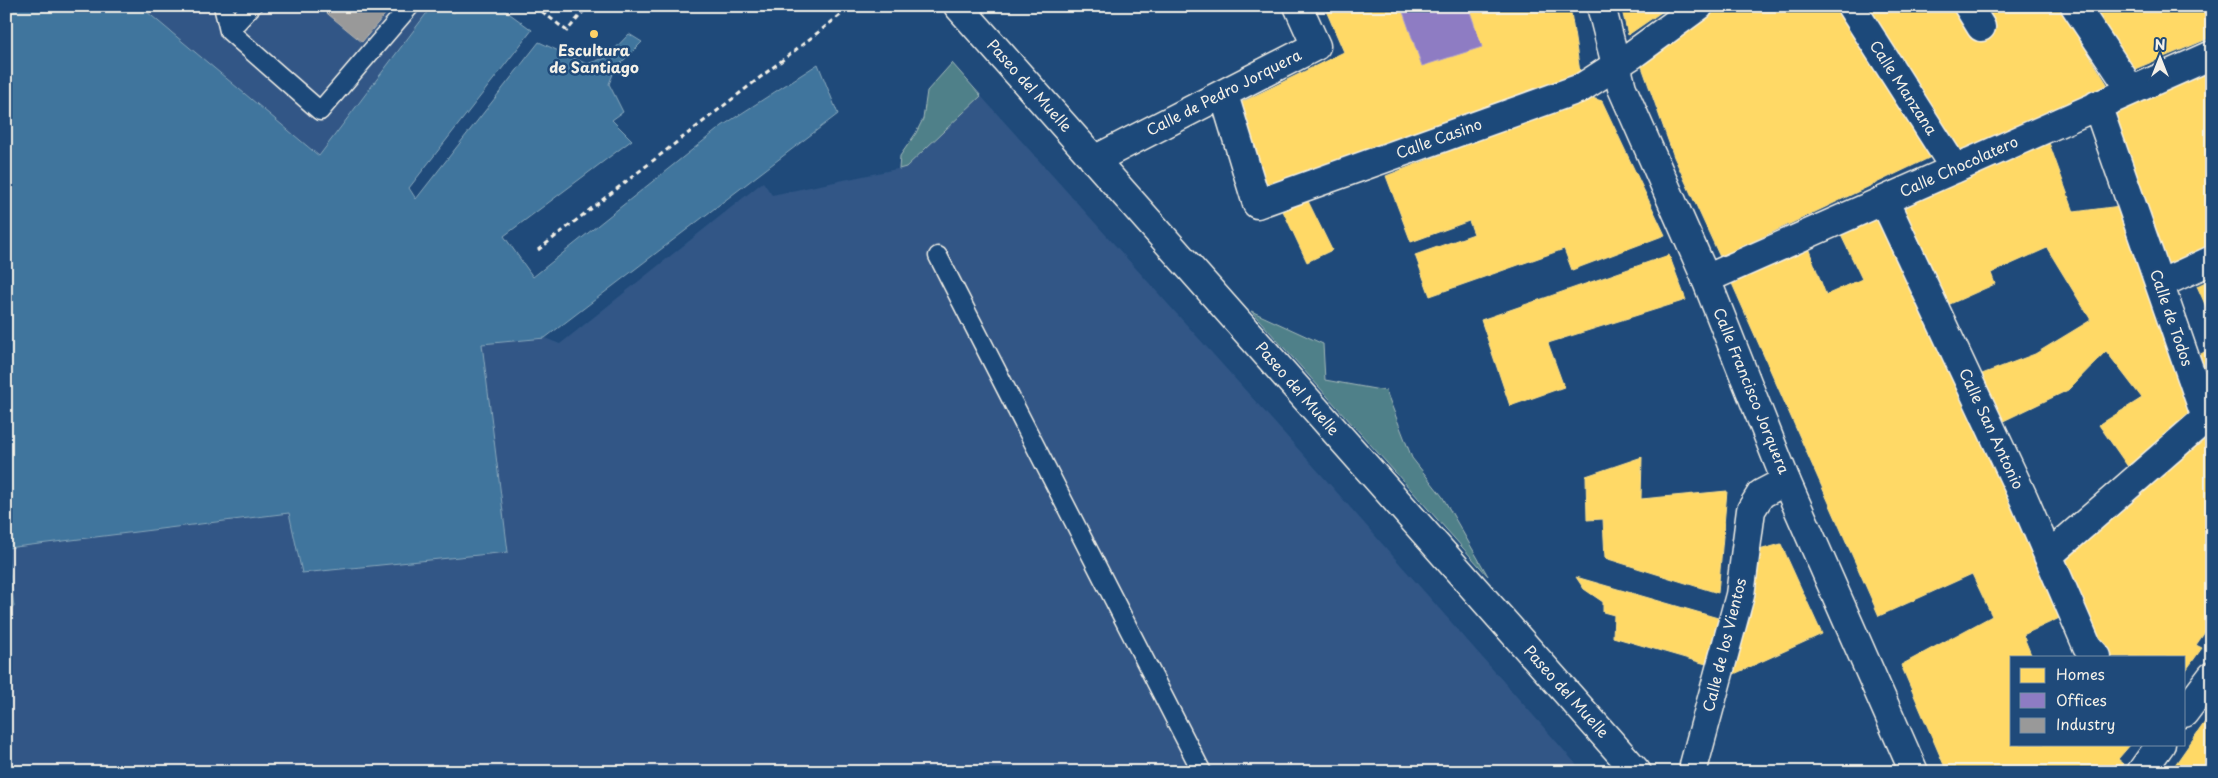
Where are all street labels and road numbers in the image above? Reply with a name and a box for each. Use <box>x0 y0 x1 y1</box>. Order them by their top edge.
street label: Paseo del Muelle <box>982 33 1078 136</box>
street label: Calle Manzana <box>1865 35 1944 140</box>
street label: Calle de Pedro Jorquera <box>1142 42 1306 141</box>
street label: Calle Casino <box>1392 111 1485 164</box>
street label: Calle Chocolatero <box>1895 129 2021 202</box>
street label: Calle de Todos <box>2145 266 2200 369</box>
street label: Calle Francisco Jorquera <box>1708 304 1797 478</box>
street label: Paseo del Muelle <box>1251 336 1345 440</box>
street label: Calle San Antonio <box>1954 364 2031 493</box>
street label: Calle de los Vientos <box>1696 575 1751 714</box>
street label: Paseo del Muelle <box>1519 639 1615 742</box>

